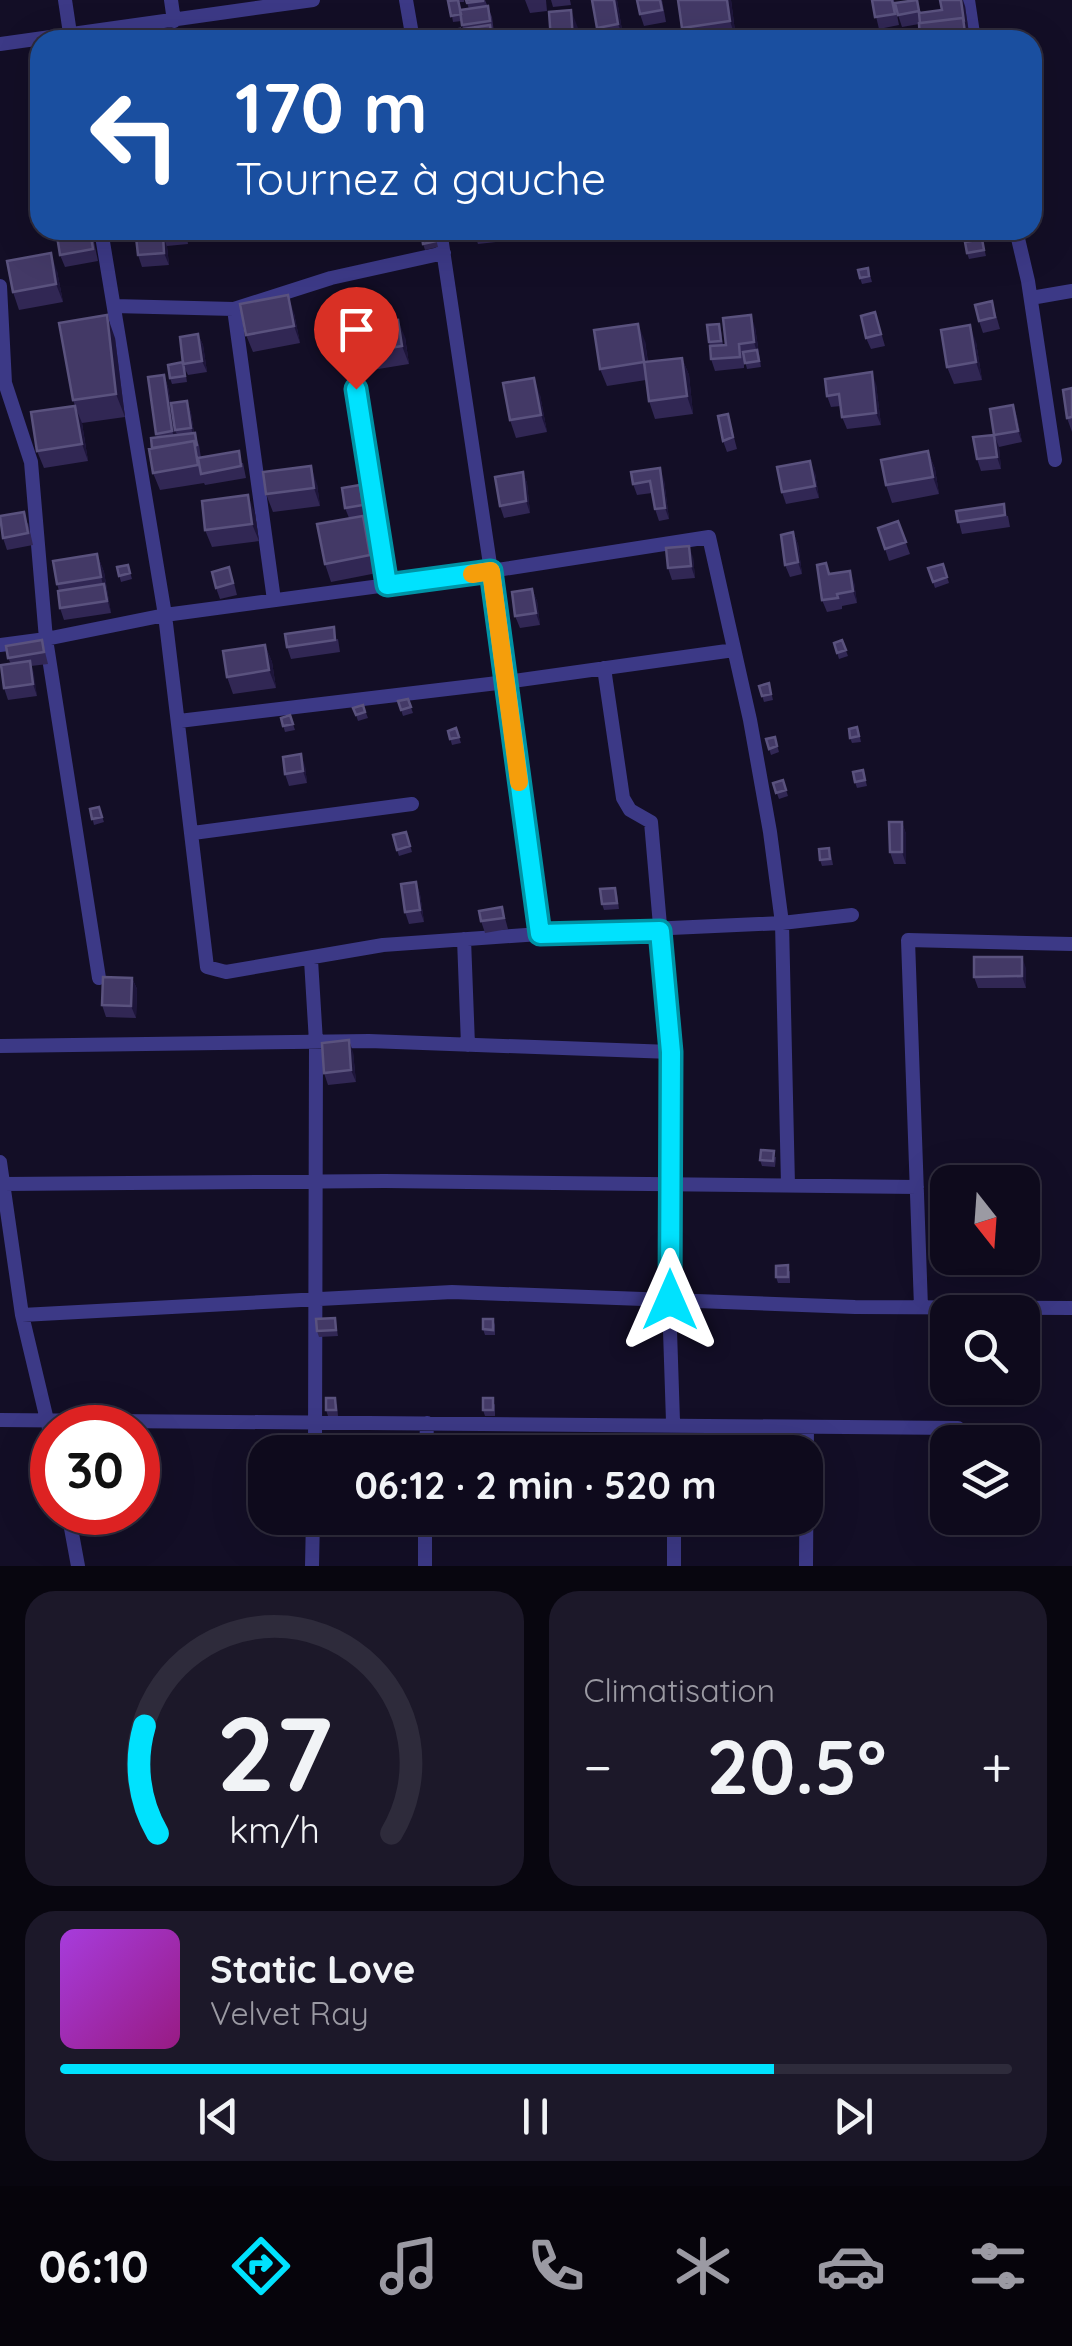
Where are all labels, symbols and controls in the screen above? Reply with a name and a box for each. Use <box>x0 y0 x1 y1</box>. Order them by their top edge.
text: 170 m <box>235 63 428 151</box>
icon: left <box>70 70 200 200</box>
text: Tournez à gauche <box>235 150 606 206</box>
pin <box>314 287 399 390</box>
icon: arrive <box>329 302 384 357</box>
north arrow <box>930 1165 1040 1275</box>
map controls <box>930 1165 1040 1535</box>
position arrow <box>618 1248 722 1352</box>
button: search <box>930 1295 1040 1405</box>
speed limit sign: 30 <box>30 1405 160 1535</box>
button: layers <box>930 1425 1040 1535</box>
text: 06:12 · 2 min · 520 m <box>355 1461 717 1509</box>
text: Climatisation <box>584 1670 775 1710</box>
text: 27 <box>216 1687 332 1817</box>
text: 20.5° <box>707 1719 887 1813</box>
text: − <box>584 1732 612 1801</box>
text: + <box>981 1732 1012 1801</box>
text: km/h <box>229 1807 320 1852</box>
text: Static Love <box>210 1945 415 1993</box>
text: Velvet Ray <box>210 1993 369 2033</box>
icon: previous <box>191 2089 246 2144</box>
icon: pause <box>508 2089 563 2144</box>
icon: next <box>826 2089 881 2144</box>
icon: directions <box>226 2231 296 2301</box>
icon: music <box>374 2231 444 2301</box>
icon: phone <box>521 2231 591 2301</box>
icon: climate <box>668 2231 738 2301</box>
icon: car <box>816 2231 886 2301</box>
icon: filters <box>963 2231 1033 2301</box>
text: 06:10 <box>39 2238 149 2294</box>

